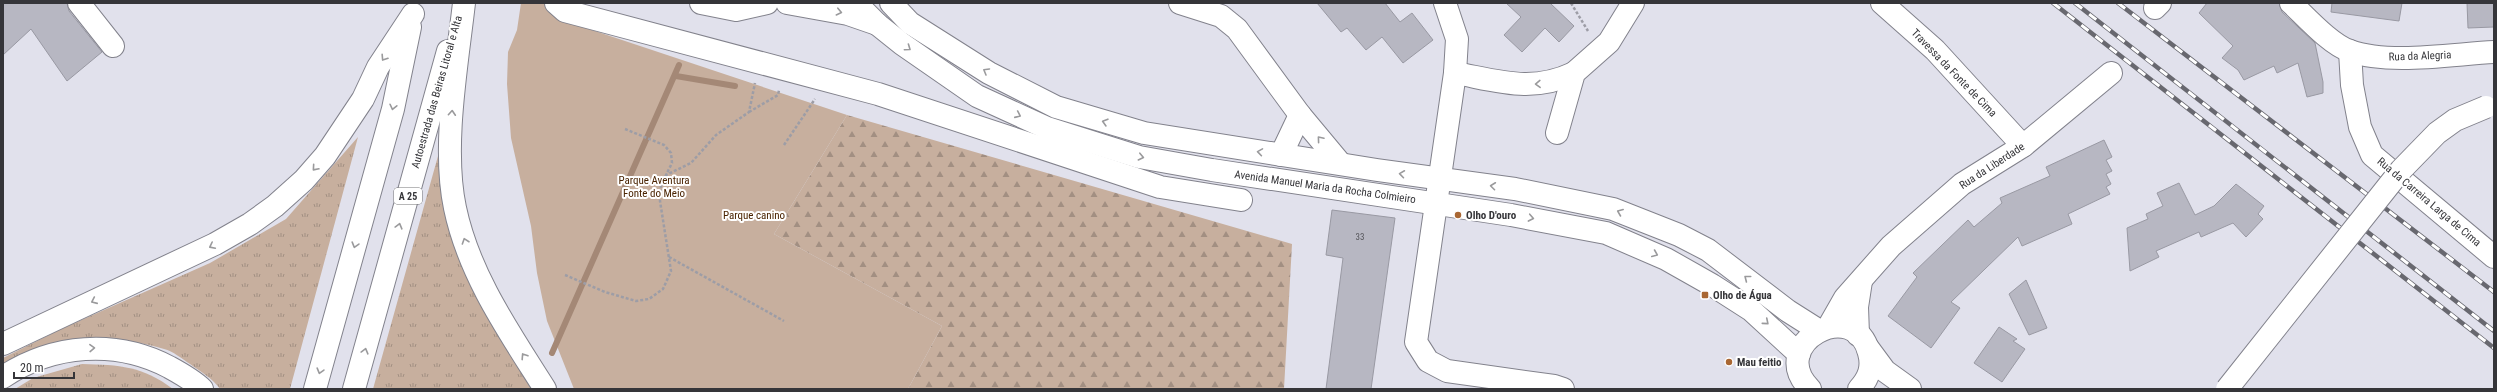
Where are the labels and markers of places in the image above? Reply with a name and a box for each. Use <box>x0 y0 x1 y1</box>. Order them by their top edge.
place label: Olho D'ouro <box>1466 209 1517 222</box>
marker: Olho D'ouro <box>1453 210 1463 220</box>
place label: Olho de Água <box>1713 289 1772 302</box>
marker: Olho de Água <box>1700 290 1710 300</box>
place label: Mau feitio <box>1737 356 1782 369</box>
marker: Mau feitio <box>1724 357 1734 367</box>

